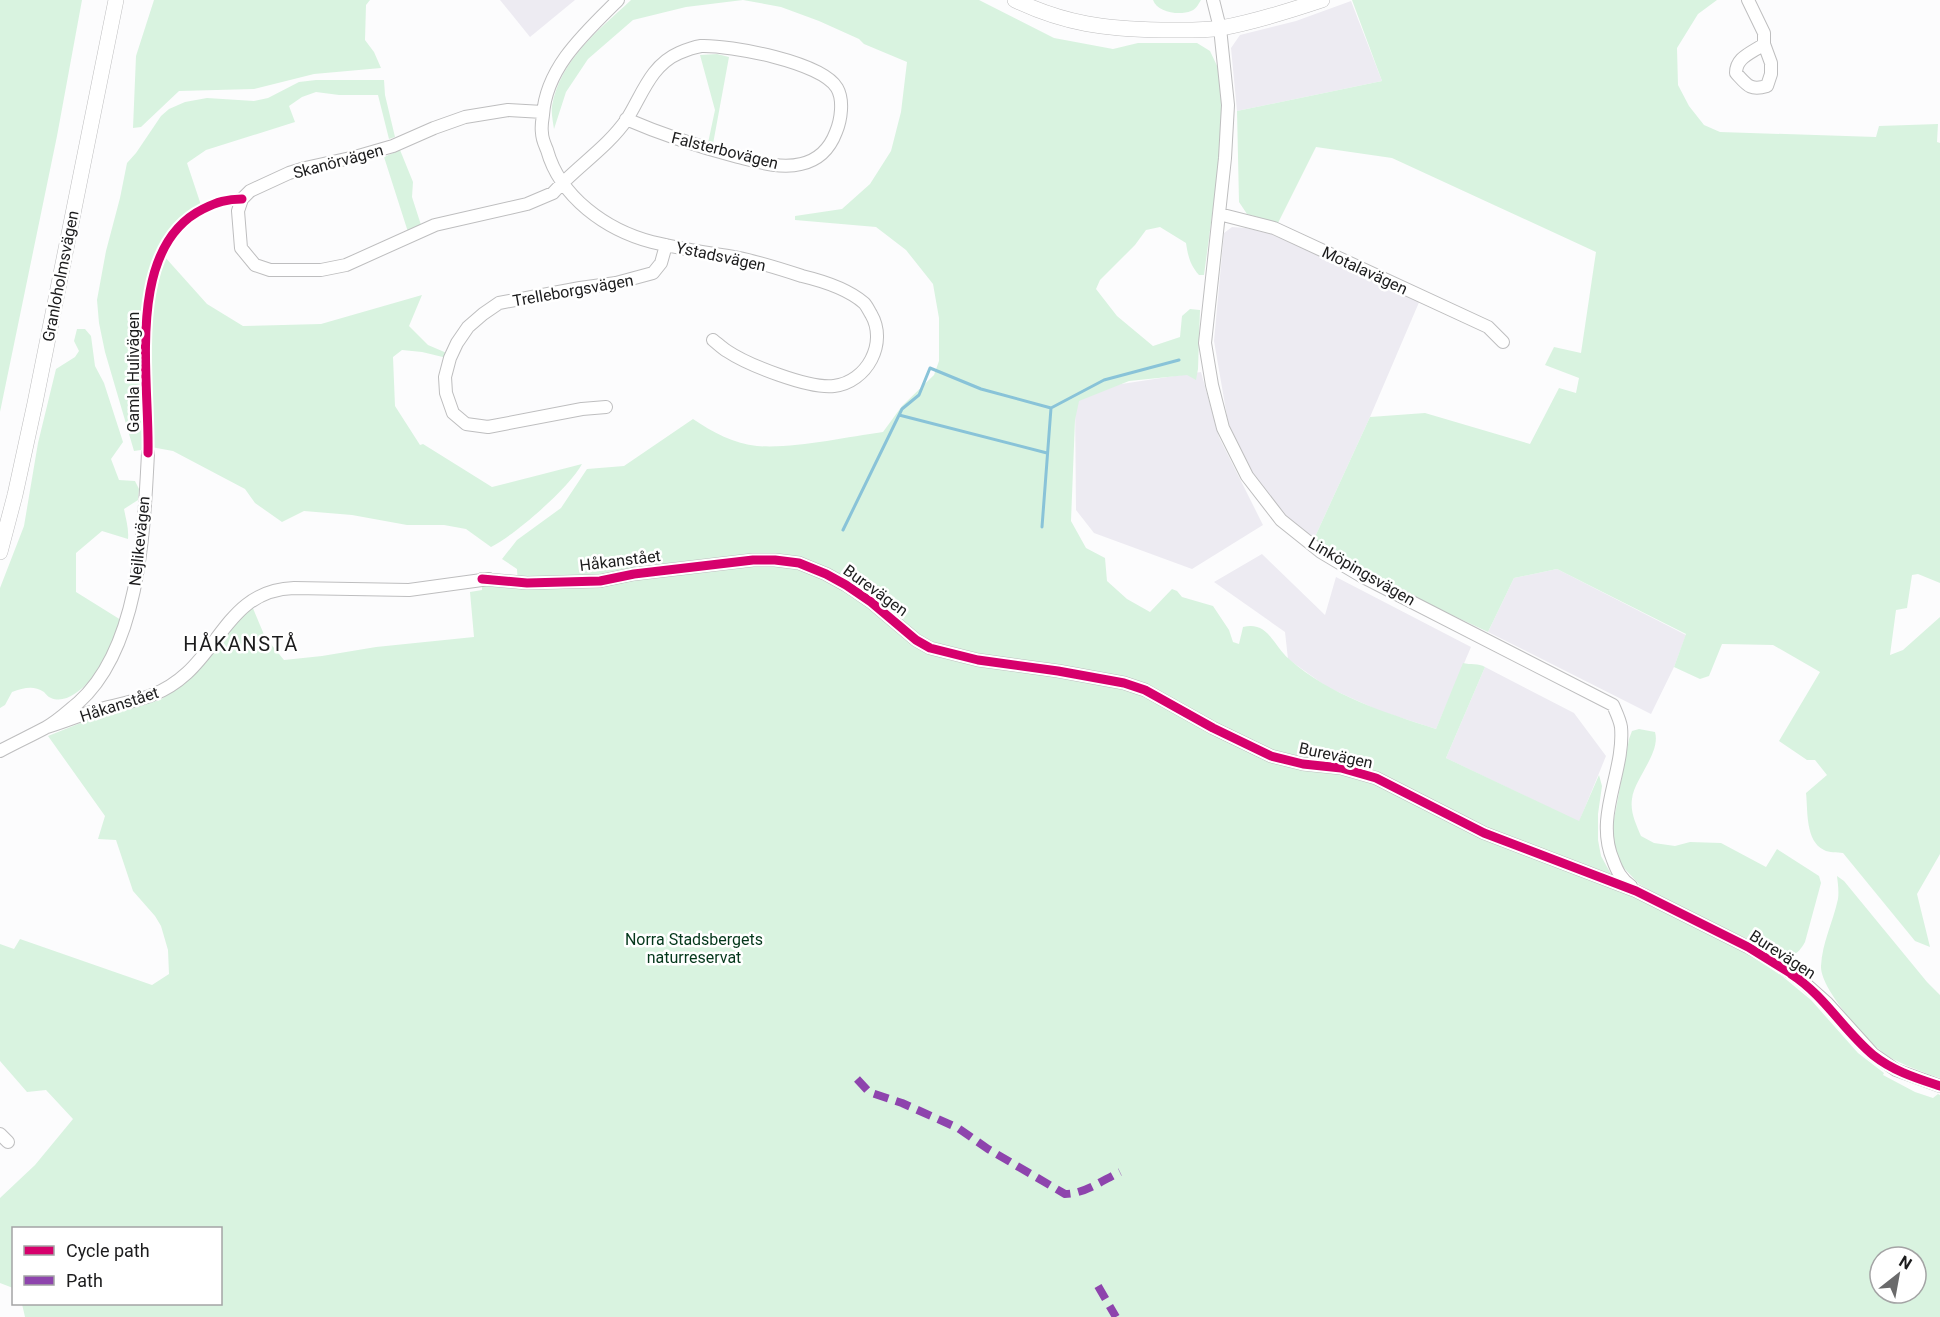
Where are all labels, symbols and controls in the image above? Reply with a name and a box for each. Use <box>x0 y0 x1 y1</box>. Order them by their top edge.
street label: Falsterbovägen <box>670 128 780 173</box>
street label: Skanörvägen <box>291 140 385 183</box>
street label: Granloholmsvägen <box>38 209 83 343</box>
street label: Ystadsvägen <box>674 238 768 275</box>
street label: Motalavägen <box>1319 242 1411 299</box>
street label: Trelleborgsvägen <box>511 271 635 310</box>
street label: Gamla Hulivägen <box>124 312 143 432</box>
street label: Nejlikevägen <box>125 495 154 587</box>
street label: Linköpingsvägen <box>1305 533 1419 610</box>
street label: Håkanstået <box>578 546 662 575</box>
street label: Burevägen <box>840 561 912 620</box>
district label: HÅKANSTÅ <box>183 632 299 656</box>
street label: Håkanstået <box>77 683 161 726</box>
street label: Burevägen <box>1297 738 1375 773</box>
street label: Burevägen <box>1746 926 1819 983</box>
park label: Norra Stadsbergets naturreservat <box>625 930 763 967</box>
legend <box>12 1227 222 1305</box>
text: Cycle path <box>66 1240 150 1261</box>
north arrow <box>1868 1245 1928 1305</box>
text: N <box>1896 1252 1915 1274</box>
text: Path <box>66 1270 103 1291</box>

